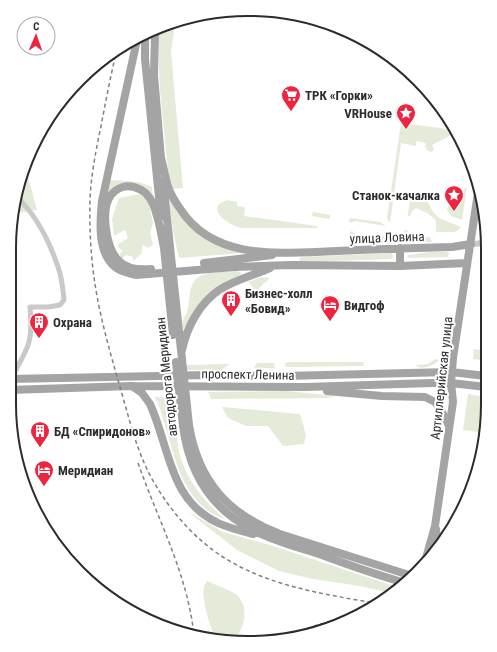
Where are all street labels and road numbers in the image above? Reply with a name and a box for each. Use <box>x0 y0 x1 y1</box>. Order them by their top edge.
street label: улица Ловина <box>349 229 425 246</box>
street label: Артиллерийская улица <box>428 316 455 440</box>
street label: автодорога Меридиан <box>153 317 180 437</box>
street label: проспект Ленина <box>201 366 295 383</box>

